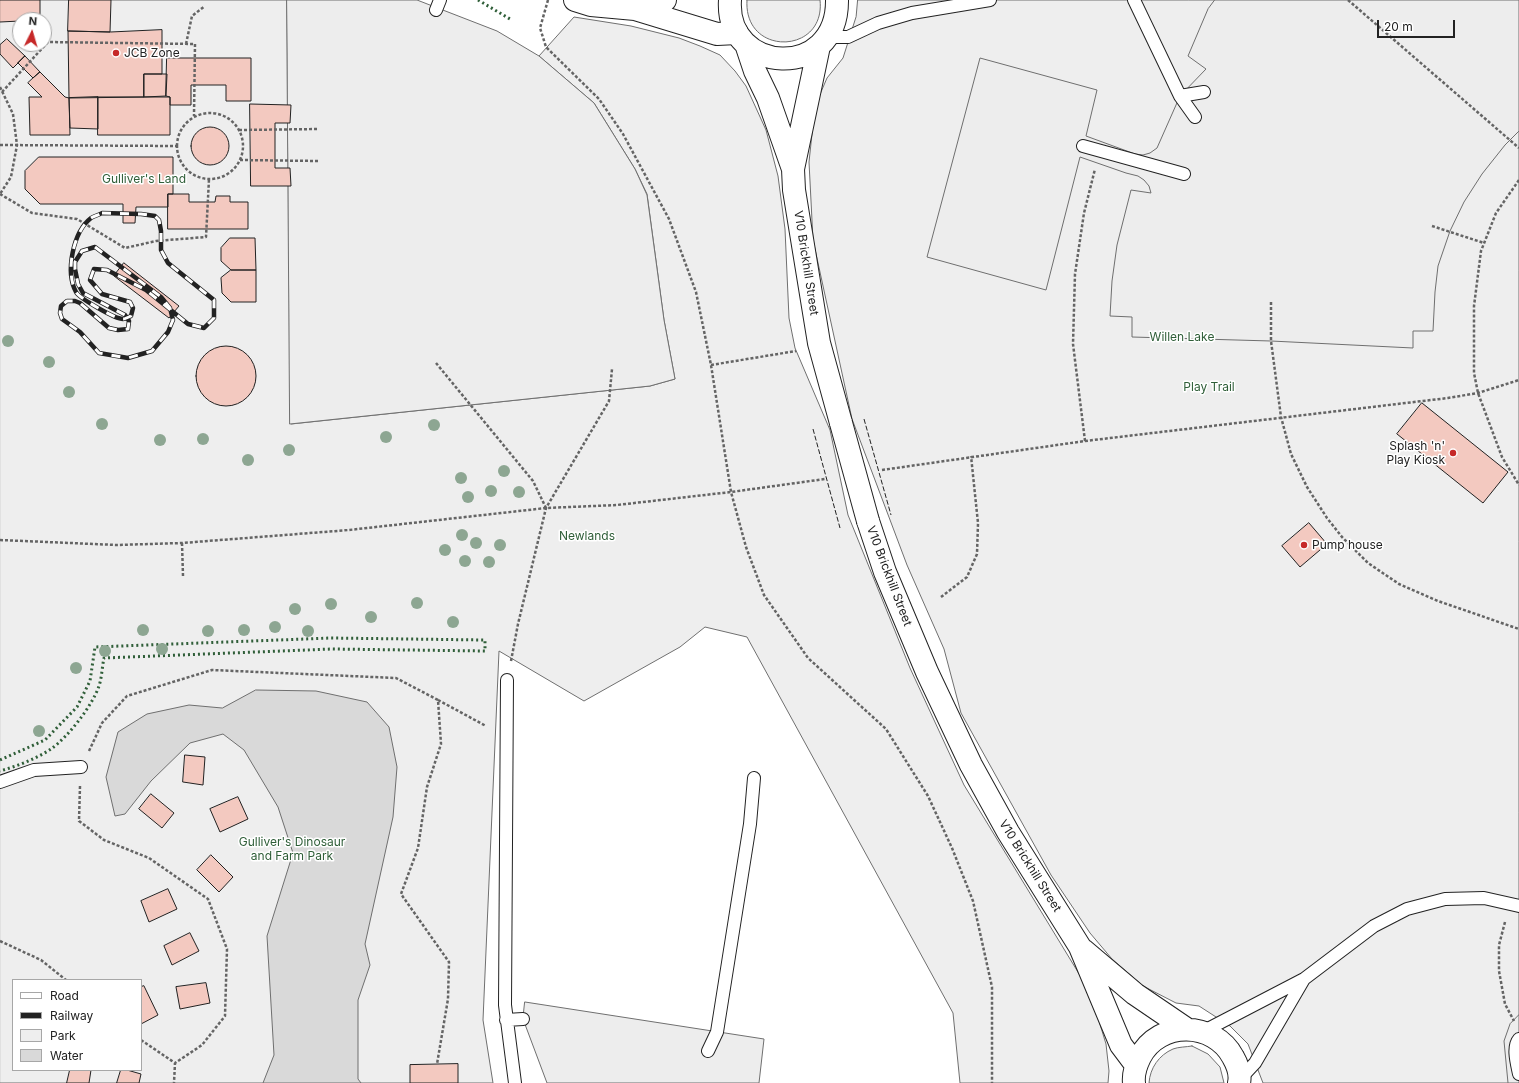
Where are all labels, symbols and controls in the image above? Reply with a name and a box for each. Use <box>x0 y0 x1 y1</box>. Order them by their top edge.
north arrow <box>12 12 52 52</box>
scale bar <box>1379 12 1457 38</box>
text: N <box>28 14 38 28</box>
text: 20 m <box>1384 19 1413 34</box>
place label: JCB Zone <box>124 46 180 60</box>
marker: JCB Zone <box>111 48 121 58</box>
park label: Gulliver's Land <box>102 172 186 186</box>
street label: V10 Brickhill Street <box>791 209 821 317</box>
park label: Willen Lake <box>1150 330 1214 344</box>
park label: Play Trail <box>1183 380 1235 394</box>
place label: Splash 'n' Play Kiosk <box>1386 439 1445 467</box>
marker: Splash 'n' Play Kiosk <box>1448 448 1458 458</box>
street label: V10 Brickhill Street <box>863 524 915 628</box>
park label: Newlands <box>559 529 615 543</box>
place label: Pump house <box>1312 538 1383 552</box>
marker: Pump house <box>1299 540 1309 550</box>
street label: V10 Brickhill Street <box>996 817 1064 915</box>
park label: Gulliver's Dinosaur and Farm Park <box>239 835 345 863</box>
legend <box>12 979 142 1071</box>
text: Road <box>50 988 79 1003</box>
text: Railway <box>50 1008 93 1023</box>
text: Park <box>50 1028 76 1043</box>
text: Water <box>50 1048 83 1063</box>

